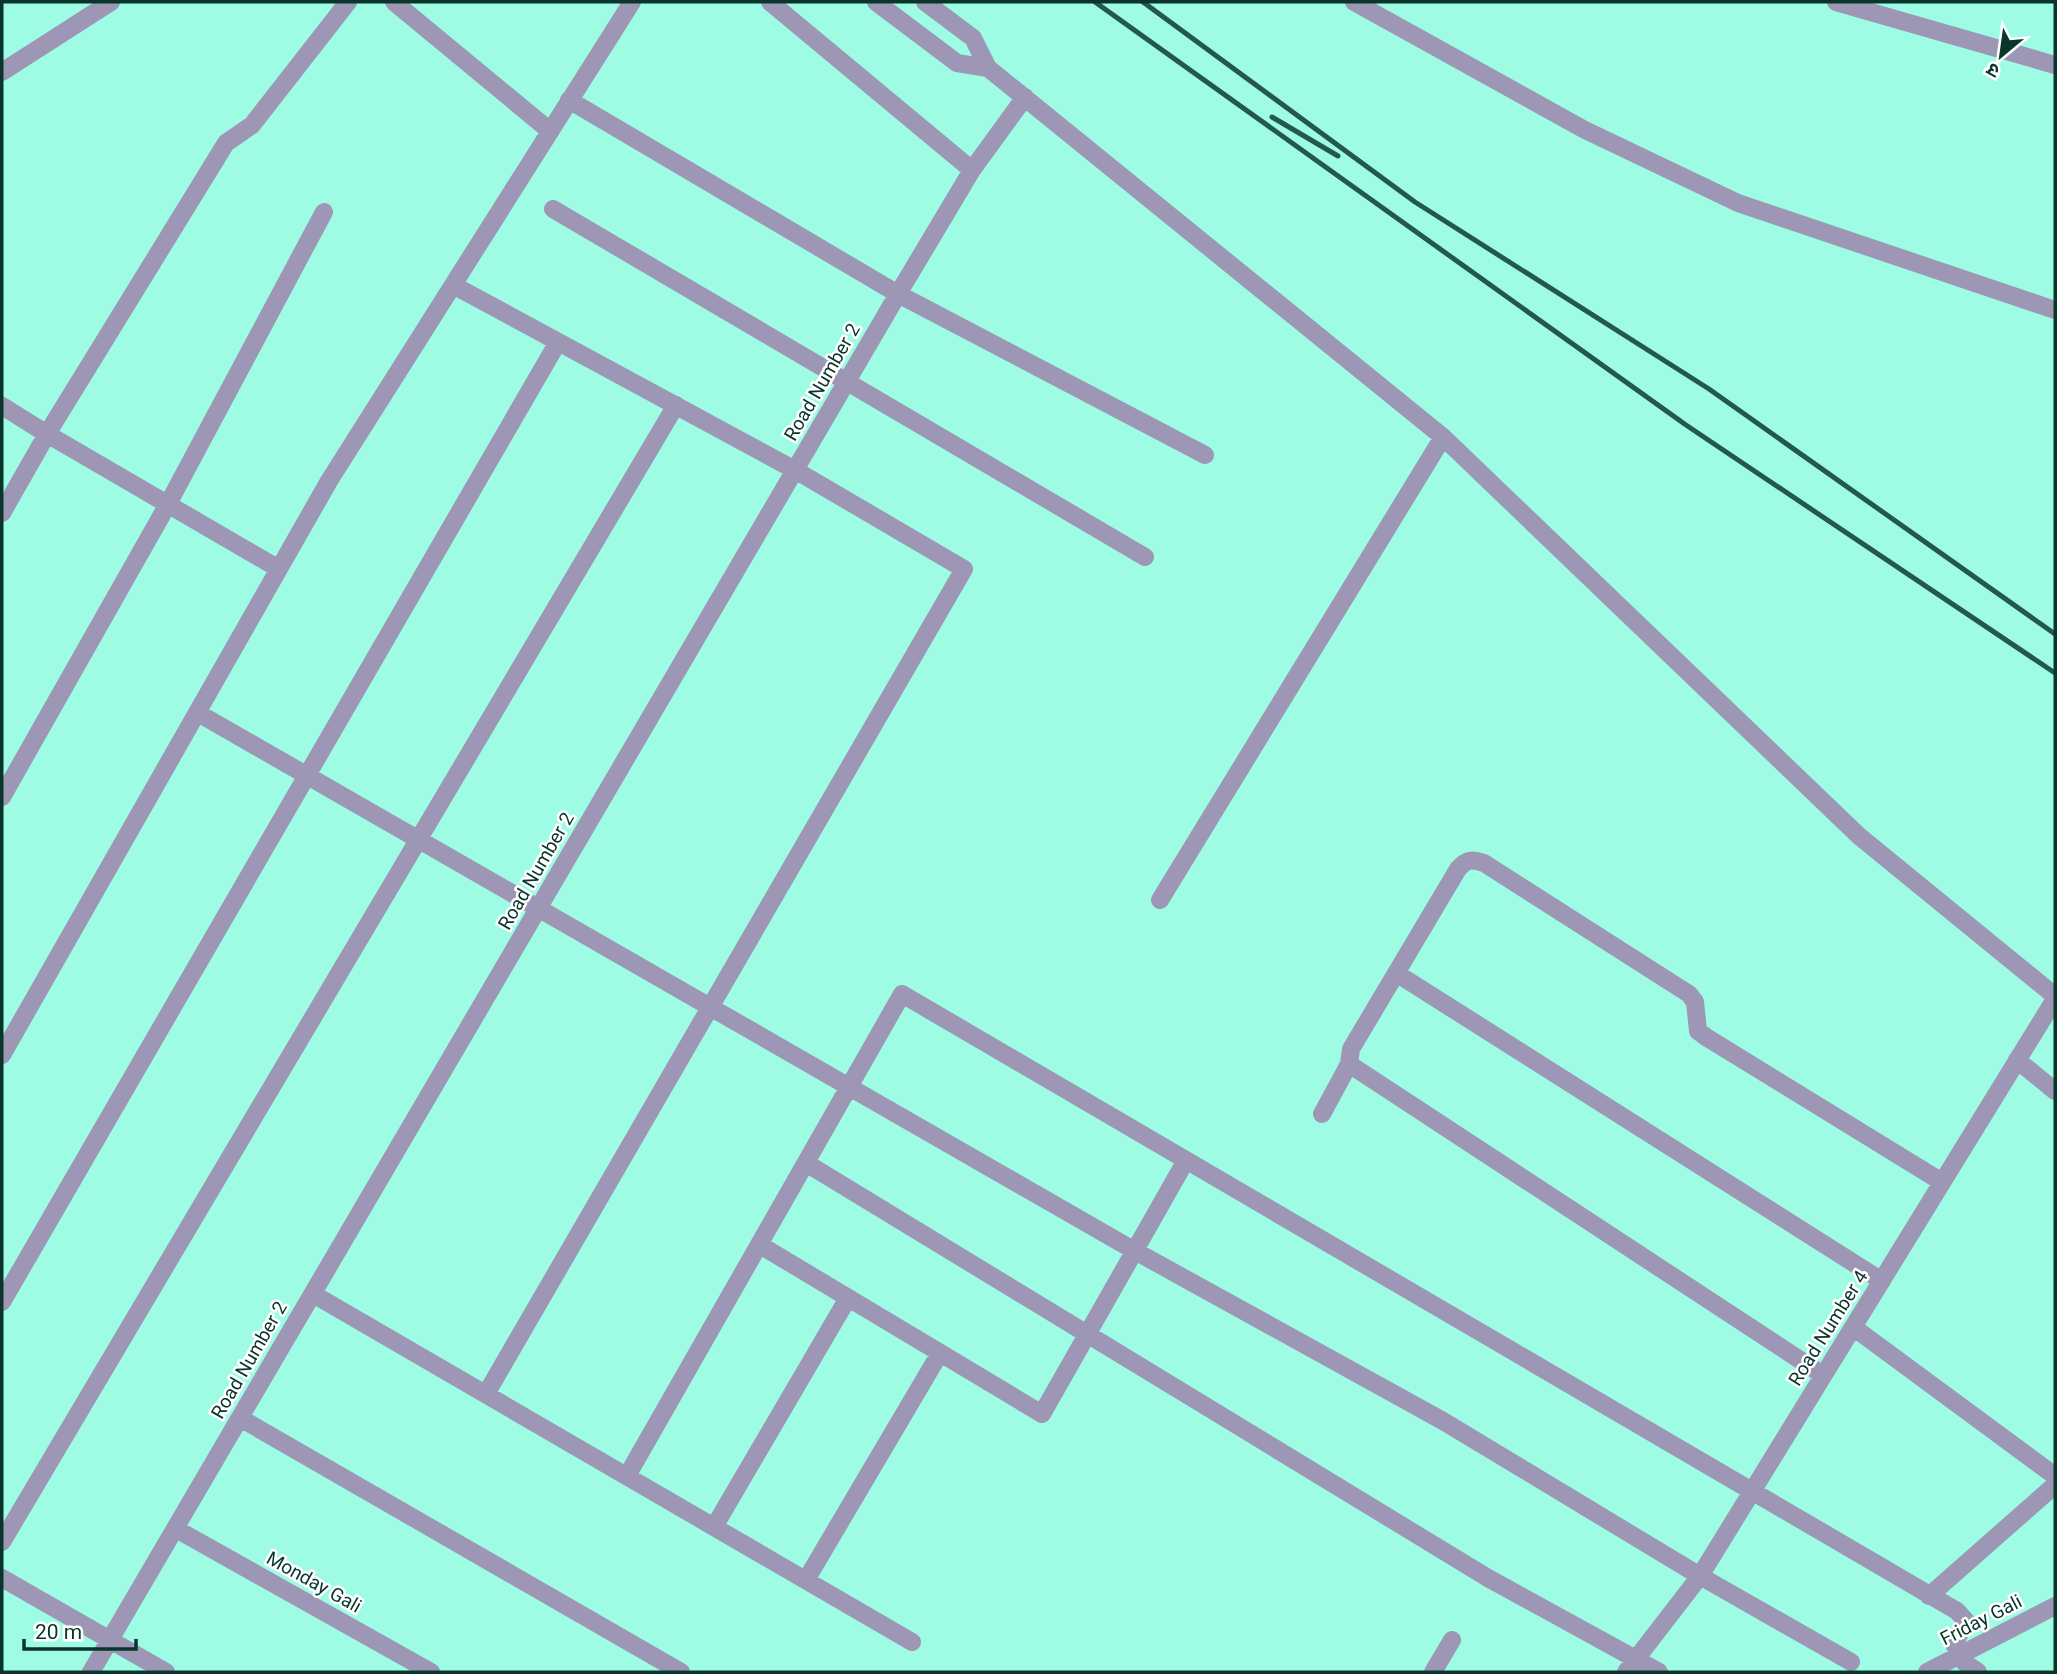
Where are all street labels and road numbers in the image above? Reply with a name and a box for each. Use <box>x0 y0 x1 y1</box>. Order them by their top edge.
street label: Road Number 2 <box>779 319 865 445</box>
street label: Road Number 2 <box>493 808 579 934</box>
street label: Road Number 4 <box>1783 1266 1873 1390</box>
street label: Road Number 2 <box>206 1297 292 1423</box>
street label: Monday Gali <box>262 1546 366 1618</box>
street label: Friday Gali <box>1936 1590 2026 1650</box>

